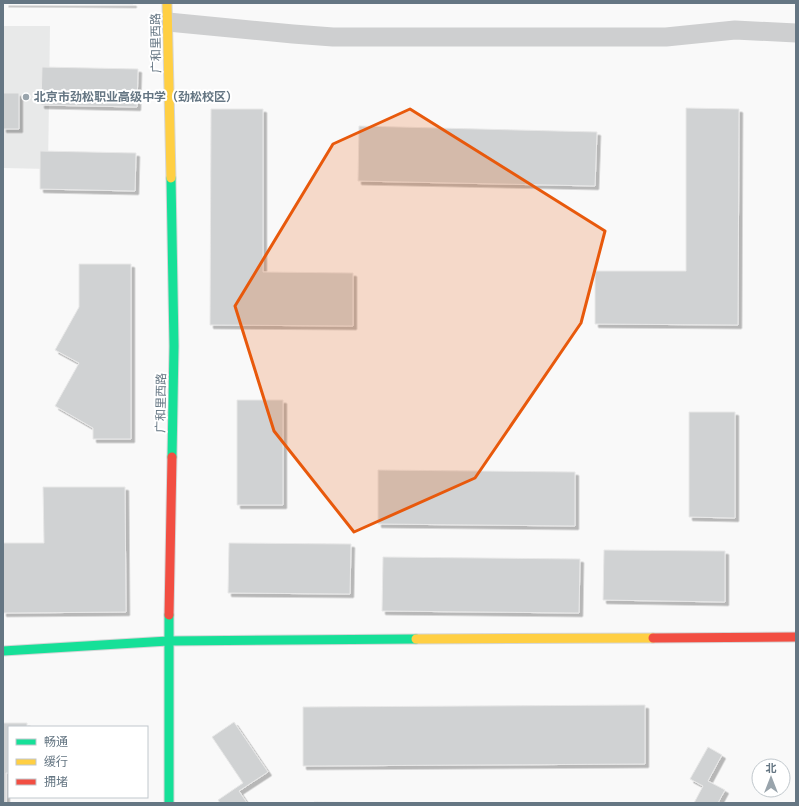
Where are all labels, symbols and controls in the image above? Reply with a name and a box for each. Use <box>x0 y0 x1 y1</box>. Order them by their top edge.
street label: 广和里西路 <box>145 13 166 73</box>
place label: 北京市劲松职业高级中学（劲松校区） <box>34 87 238 106</box>
marker: 北京市劲松职业高级中学（劲松校区） <box>21 92 31 102</box>
street label: 广和里西路 <box>150 373 171 433</box>
legend <box>8 726 148 798</box>
text: 畅通 <box>44 732 68 751</box>
text: 缓行 <box>44 752 68 771</box>
north arrow <box>751 758 791 798</box>
text: 北 <box>766 760 777 776</box>
text: 拥堵 <box>44 772 68 791</box>

